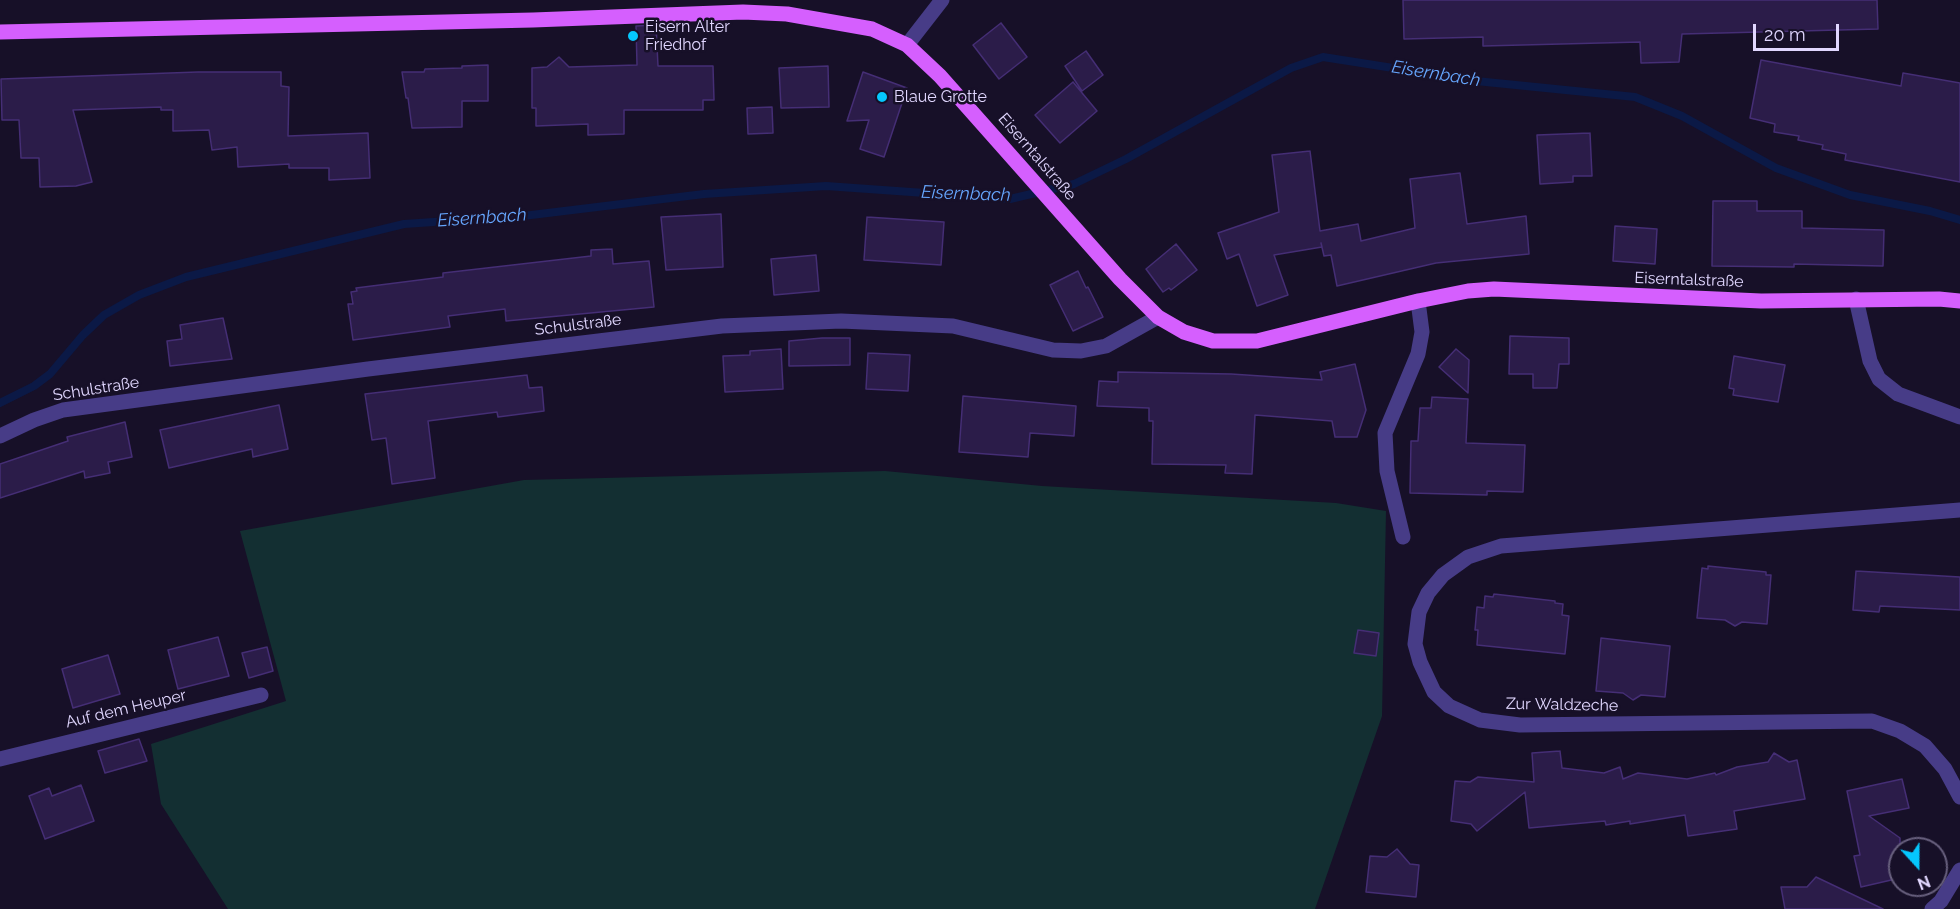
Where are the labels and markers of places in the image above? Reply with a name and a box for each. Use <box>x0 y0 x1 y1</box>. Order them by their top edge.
place label: Eisern Alter Friedhof <box>645 17 730 55</box>
marker: Eisern Alter Friedhof <box>626 29 640 43</box>
place label: Blaue Grotte <box>894 87 987 107</box>
marker: Blaue Grotte <box>875 90 889 104</box>

